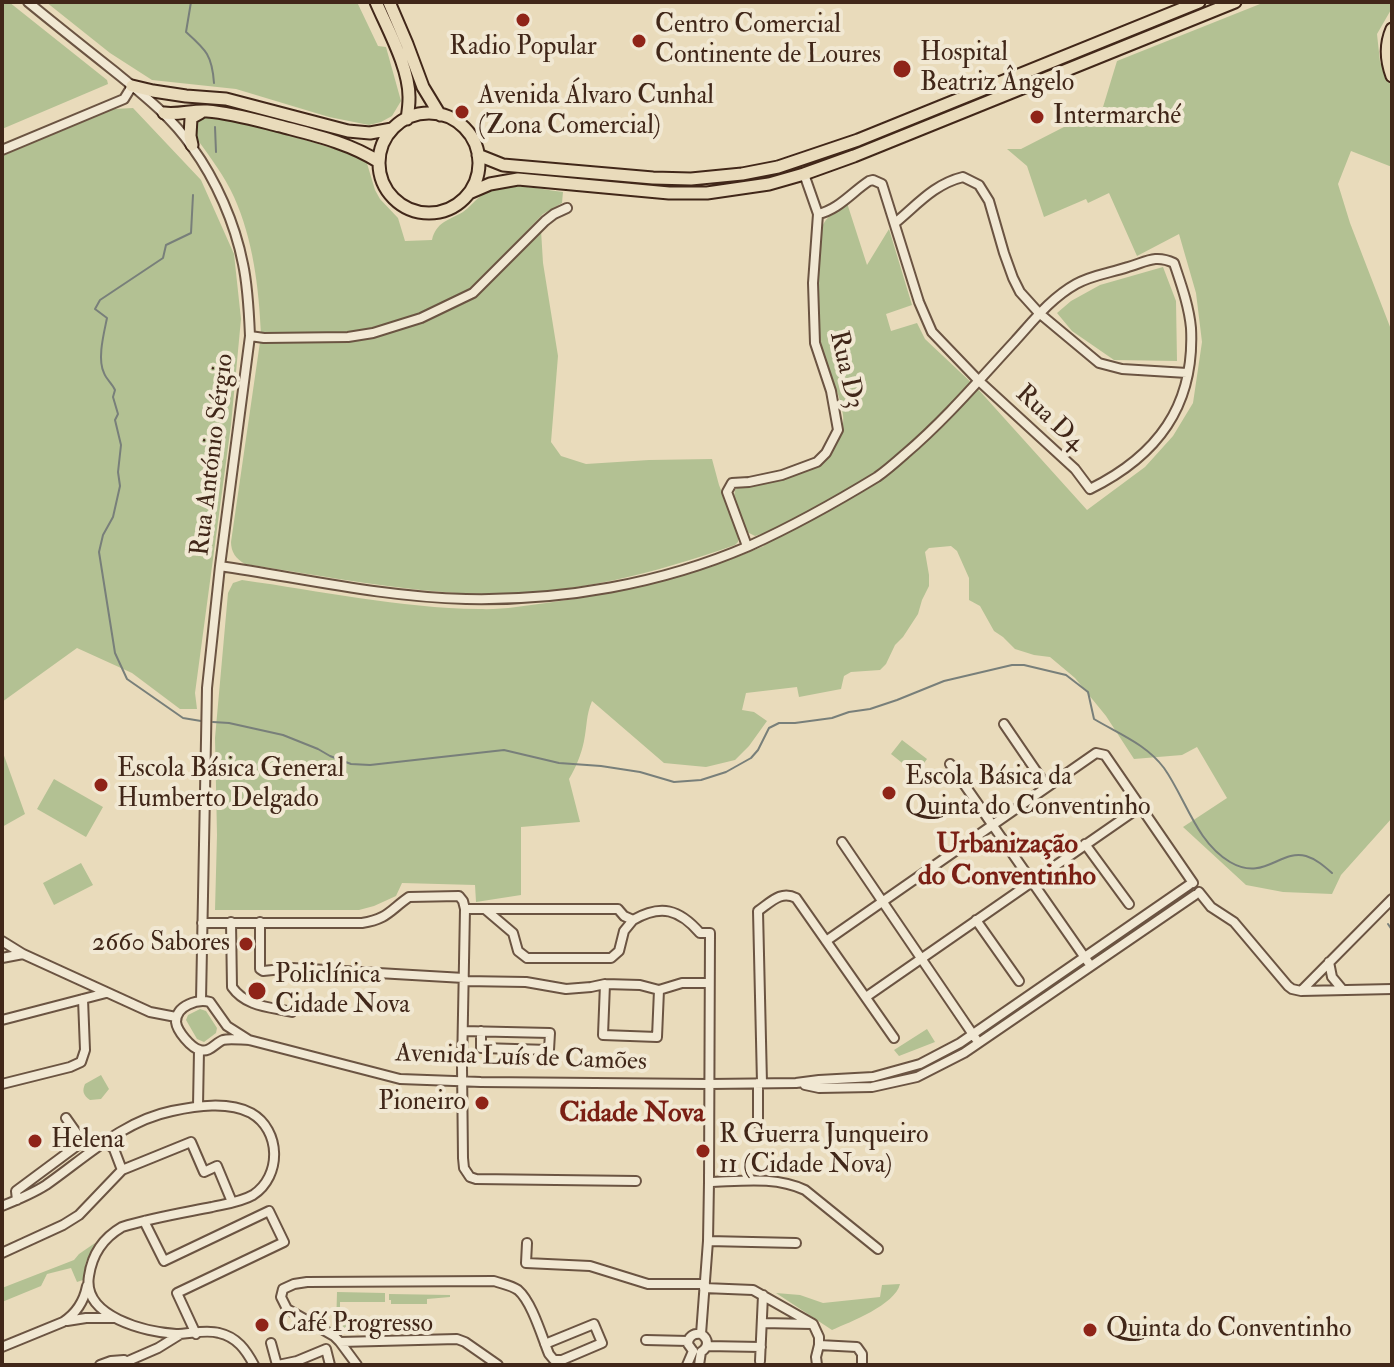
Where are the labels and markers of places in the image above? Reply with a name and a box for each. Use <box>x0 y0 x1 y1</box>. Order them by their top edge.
place label: Centro Comercial Continente de Loures <box>655 10 881 72</box>
marker: Radio Popular <box>514 11 532 29</box>
place label: Radio Popular <box>449 32 597 64</box>
marker: Centro Comercial Continente de Loures <box>630 32 648 50</box>
place label: Hospital Beatriz Ângelo <box>920 38 1074 100</box>
marker: Hospital Beatriz Ângelo <box>891 58 913 80</box>
place label: Avenida Álvaro Cunhal (Zona Comercial) <box>478 81 714 142</box>
place label: Intermarché <box>1053 101 1181 133</box>
marker: Avenida Álvaro Cunhal (Zona Comercial) <box>453 103 471 121</box>
marker: Intermarché <box>1028 108 1046 126</box>
place label: Escola Básica General Humberto Delgado <box>117 754 344 816</box>
place label: Escola Básica da Quinta do Conventinho <box>905 762 1151 824</box>
marker: Escola Básica General Humberto Delgado <box>92 776 110 794</box>
marker: Escola Básica da Quinta do Conventinho <box>880 784 898 802</box>
place label: 2660 Sabores <box>92 928 230 960</box>
marker: 2660 Sabores <box>237 935 255 953</box>
place label: Policlínica Cidade Nova <box>275 960 410 1022</box>
marker: Policlínica Cidade Nova <box>246 980 268 1002</box>
place label: Pioneiro <box>378 1087 466 1119</box>
marker: Pioneiro <box>473 1094 491 1112</box>
place label: R Guerra Junqueiro 11 (Cidade Nova) <box>719 1120 928 1182</box>
place label: Helena <box>51 1125 124 1157</box>
marker: Helena <box>26 1132 44 1150</box>
marker: R Guerra Junqueiro 11 (Cidade Nova) <box>694 1142 712 1160</box>
place label: Café Progresso <box>278 1309 433 1341</box>
place label: Quinta do Conventinho <box>1106 1314 1352 1346</box>
marker: Café Progresso <box>253 1316 271 1334</box>
marker: Quinta do Conventinho <box>1081 1321 1099 1339</box>

